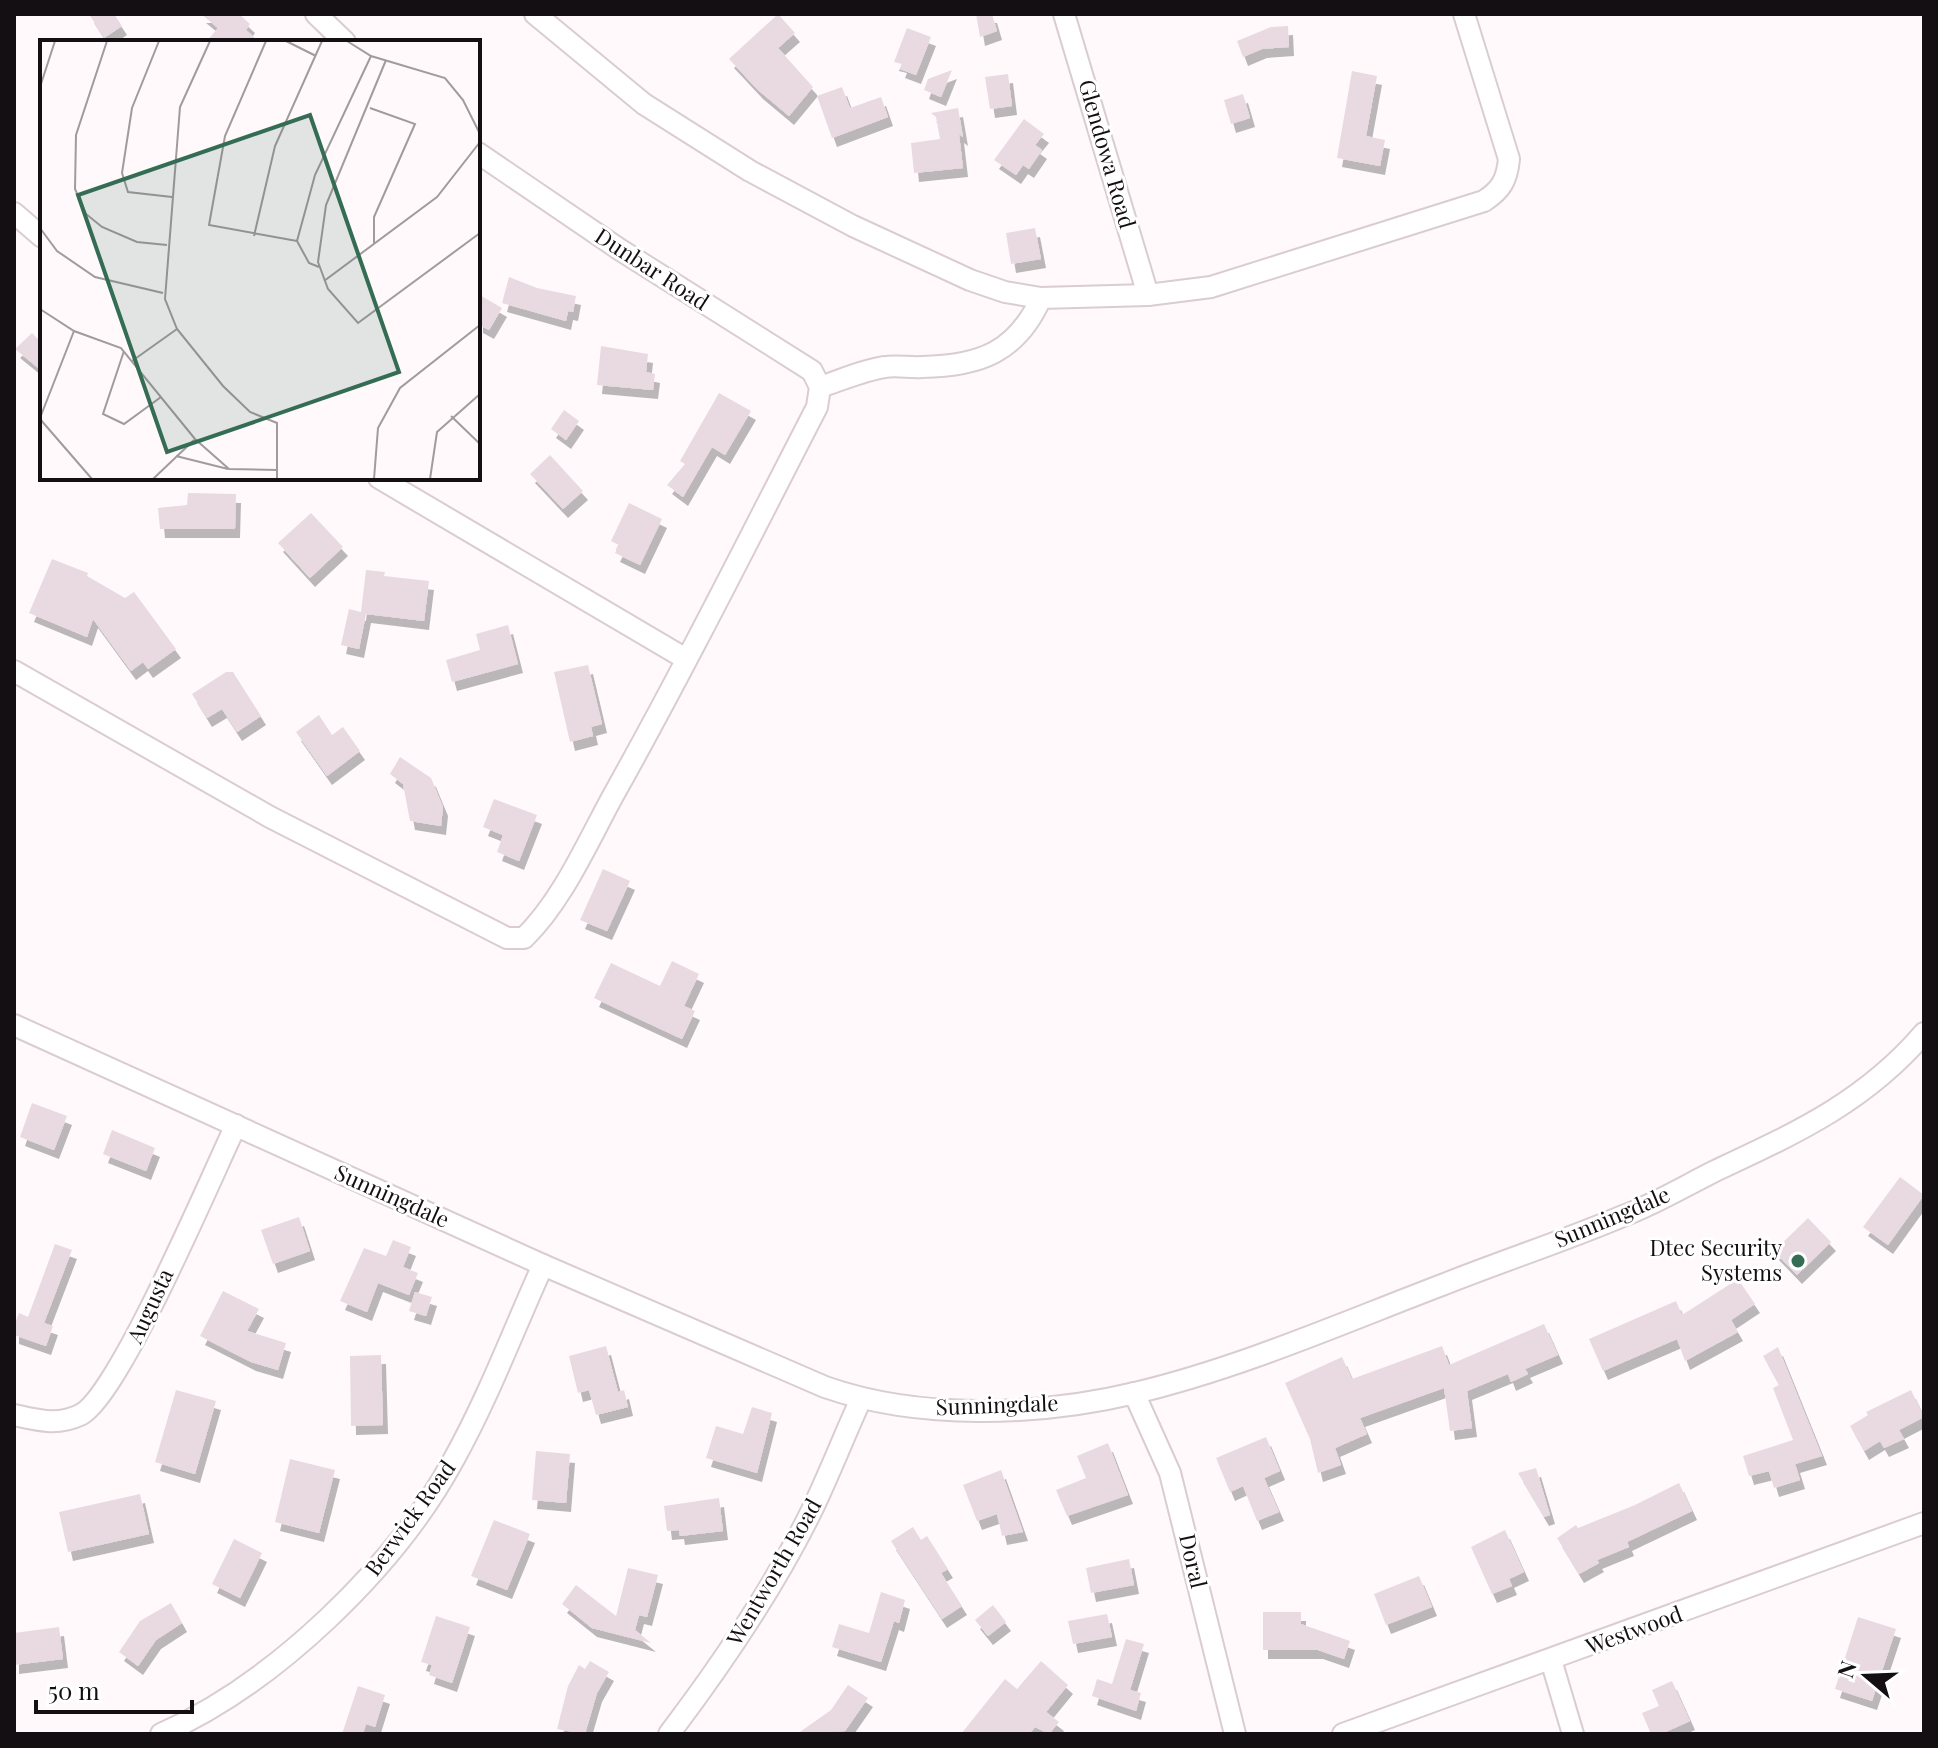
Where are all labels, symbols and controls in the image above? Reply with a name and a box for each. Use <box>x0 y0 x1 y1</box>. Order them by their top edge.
inset map <box>40 40 480 480</box>
street label: Glendowa Road <box>1072 76 1144 232</box>
street label: Dunbar Road <box>590 220 715 316</box>
street label: Sunningdale <box>330 1156 455 1234</box>
street label: Sunningdale <box>1549 1178 1674 1254</box>
place label: Dtec Security Systems <box>1649 1232 1782 1287</box>
marker: Dtec Security Systems <box>1789 1252 1807 1270</box>
street label: Augusta <box>118 1263 179 1349</box>
street label: Sunningdale <box>935 1387 1059 1421</box>
street label: Berwick Road <box>357 1453 461 1581</box>
street label: Wentworth Road <box>718 1492 828 1651</box>
street label: Doral <box>1173 1531 1215 1591</box>
street label: Westwood <box>1580 1598 1686 1661</box>
north arrow <box>1826 1636 1906 1716</box>
text: N <box>1829 1657 1863 1682</box>
scale bar <box>36 1664 192 1714</box>
text: 50 m <box>48 1674 100 1706</box>

